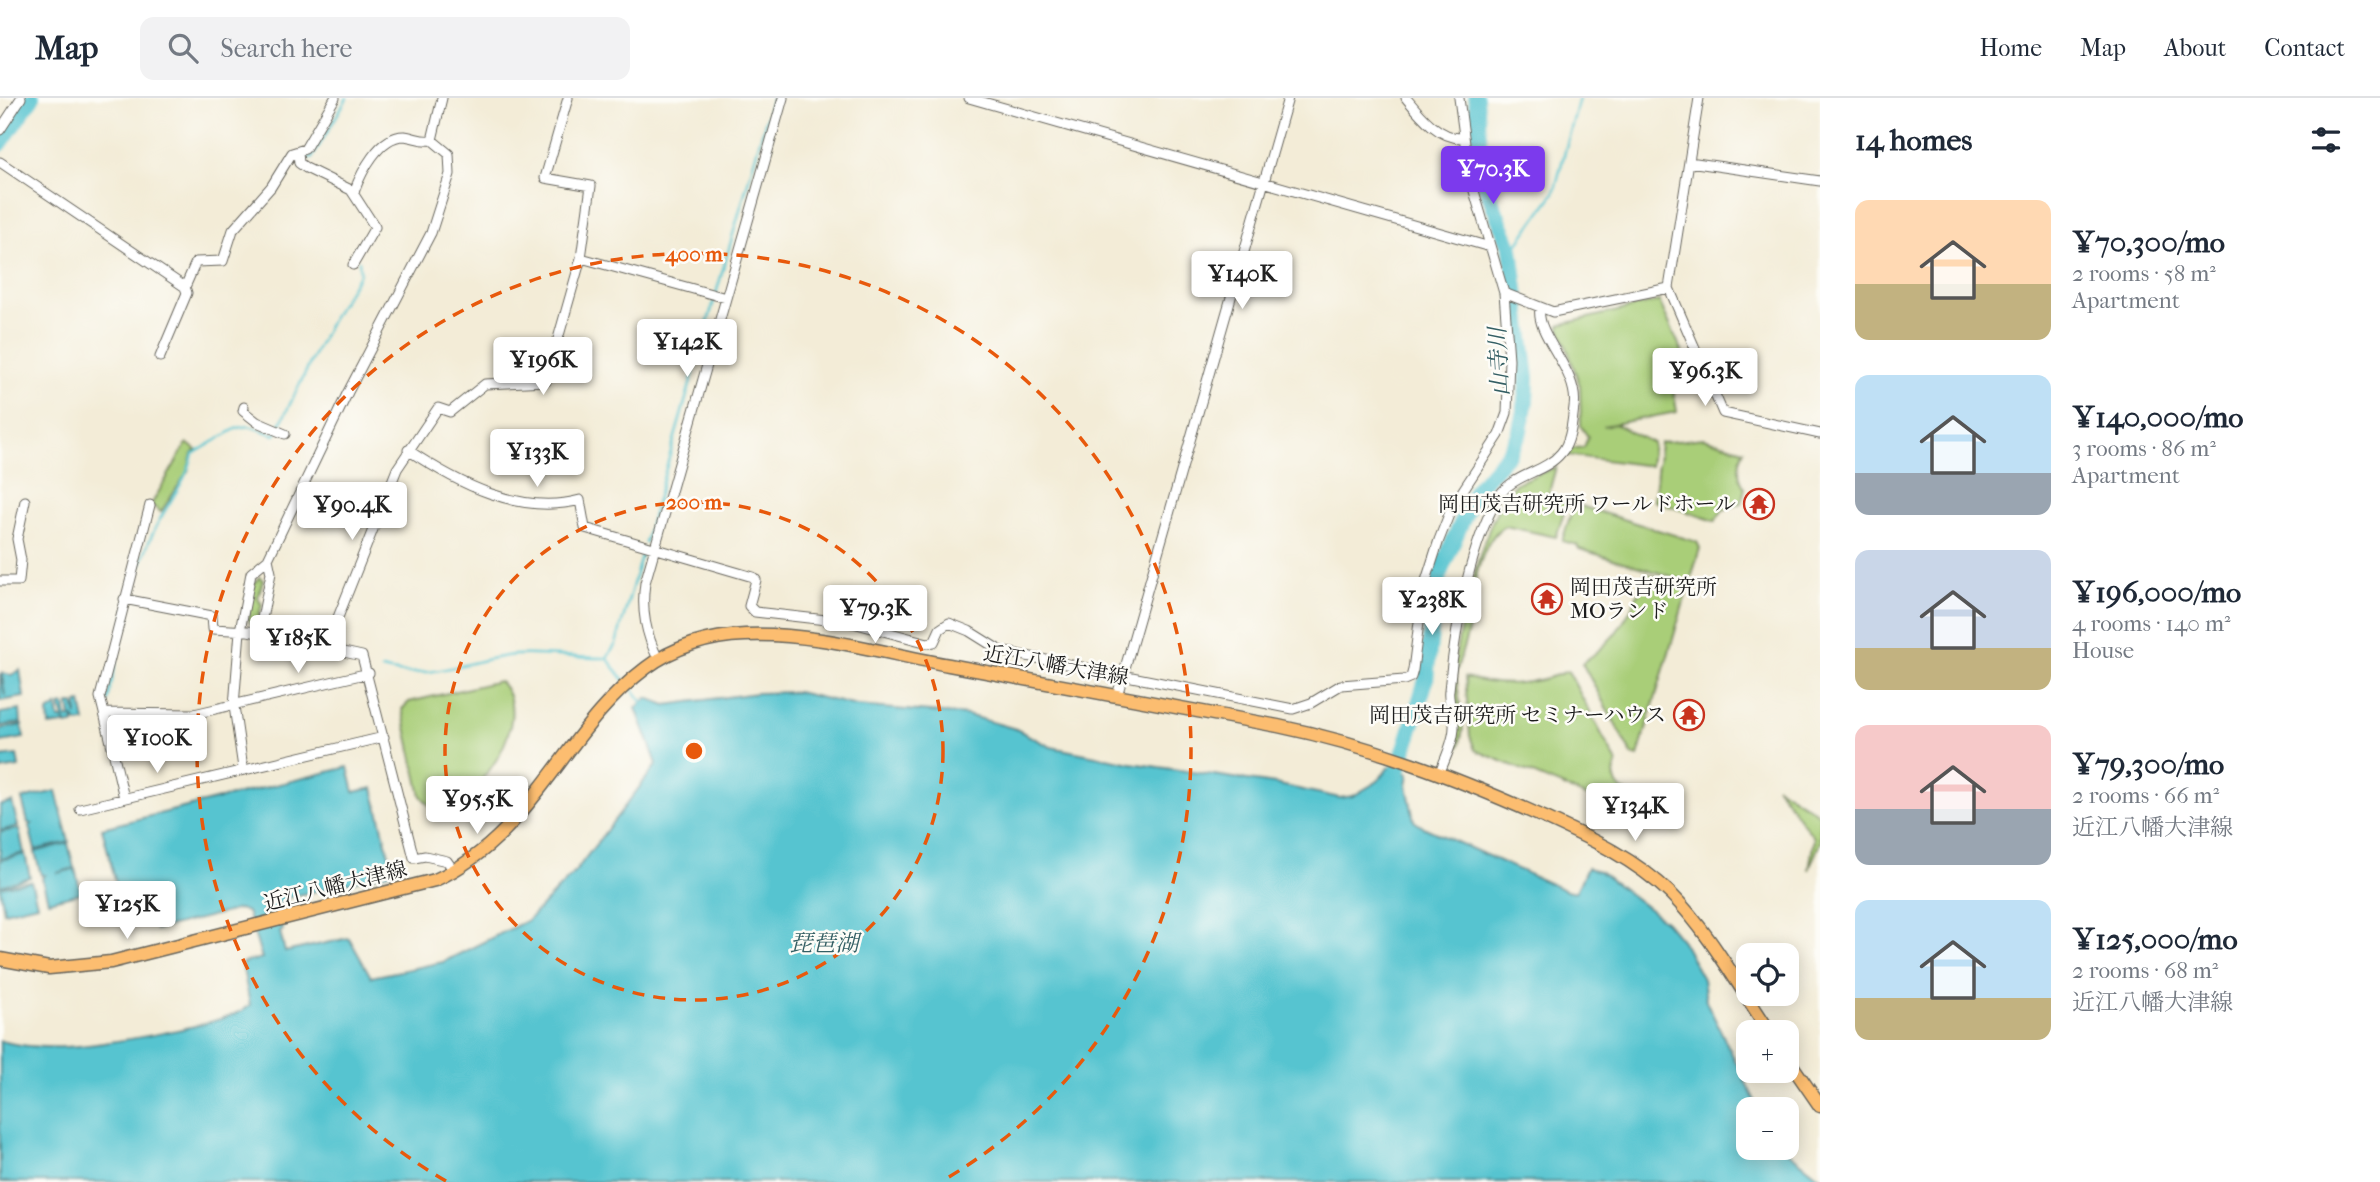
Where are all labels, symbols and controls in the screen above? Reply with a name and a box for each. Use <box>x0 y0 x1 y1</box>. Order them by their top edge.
search box <box>140 17 630 80</box>
text: Map <box>35 29 98 68</box>
icon: search <box>164 29 202 67</box>
text: Search here <box>220 33 352 64</box>
text: Home <box>1980 34 2042 62</box>
text: Map <box>2080 34 2126 62</box>
text: About <box>2164 34 2226 62</box>
text: Contact <box>2264 34 2345 62</box>
icon: filters <box>2307 121 2345 159</box>
text: 14 homes <box>1855 123 1972 158</box>
pin: ¥70.3K <box>1436 146 1550 206</box>
text: ¥70.3K <box>1457 155 1529 182</box>
text: ¥70,300/mo <box>2072 225 2225 260</box>
icon: home <box>1911 228 1995 312</box>
text: 400 m <box>664 242 723 267</box>
pin: ¥140K <box>1193 252 1291 311</box>
text: ¥140K <box>1207 260 1277 287</box>
text: 2 rooms · 58 m² <box>2072 260 2216 287</box>
text: Apartment <box>2072 287 2180 314</box>
pin: ¥142K <box>638 320 736 379</box>
water label: 山寺川 <box>1484 324 1514 397</box>
text: ¥142K <box>653 328 721 355</box>
pin: ¥196K <box>494 338 592 397</box>
text: ¥196K <box>509 346 577 373</box>
pin: ¥96.3K <box>1648 348 1762 408</box>
text: ¥96.3K <box>1669 357 1741 384</box>
text: ¥140,000/mo <box>2072 400 2244 435</box>
icon: home <box>1911 403 1995 487</box>
pin: ¥133K <box>488 430 586 489</box>
text: 3 rooms · 86 m² <box>2072 435 2216 462</box>
text: ¥133K <box>506 438 568 465</box>
text: Apartment <box>2072 462 2180 489</box>
pin: ¥90.4K <box>295 482 409 542</box>
temple icon: 岡田茂吉研究所 ワールドホール <box>1742 487 1776 521</box>
text: 200 m <box>666 490 723 514</box>
text: ¥90.4K <box>313 491 391 518</box>
place label: 岡田茂吉研究所 ワールドホール <box>1438 492 1736 516</box>
place label: 岡田茂吉研究所 MOランド <box>1570 575 1717 623</box>
text: ¥196,000/mo <box>2072 575 2241 610</box>
pin: ¥238K <box>1383 578 1481 637</box>
icon: home <box>1911 578 1995 662</box>
temple icon: 岡田茂吉研究所 MOランド <box>1530 582 1564 616</box>
pin: ¥79.3K <box>818 586 932 645</box>
text: ¥238K <box>1398 586 1466 613</box>
text: ¥79.3K <box>839 594 911 621</box>
text: 4 rooms · 140 m² <box>2072 610 2231 637</box>
pin: ¥185K <box>249 616 347 675</box>
text: ¥185K <box>266 624 330 651</box>
text: House <box>2072 637 2134 664</box>
street label: 近江八幡大津線 <box>982 640 1130 690</box>
temple icon: 岡田茂吉研究所 セミナーハウス <box>1672 698 1706 732</box>
place label: 岡田茂吉研究所 セミナーハウス <box>1369 703 1666 727</box>
pin: ¥100K <box>108 716 206 775</box>
text: ¥100K <box>123 724 191 751</box>
centre of rings <box>682 739 706 763</box>
text: ¥79,300/mo <box>2072 747 2224 782</box>
icon: home <box>1911 753 1995 837</box>
pin: ¥95.5K <box>420 776 534 836</box>
text: 2 rooms · 66 m² <box>2072 782 2219 809</box>
pin: ¥134K <box>1586 784 1684 843</box>
text: ¥95.5K <box>442 785 512 812</box>
text: ¥134K <box>1602 792 1668 819</box>
text: 近江八幡大津線 <box>2072 814 2233 841</box>
street label: 近江八幡大津線 <box>261 857 409 915</box>
pin: ¥125K <box>78 882 176 941</box>
text: ¥125K <box>95 890 159 917</box>
text: ¥125,000/mo <box>2072 922 2238 957</box>
icon: home <box>1911 928 1995 1012</box>
water label: 琵琶湖 <box>790 930 863 957</box>
map controls <box>1736 943 1799 1160</box>
button: locate <box>1736 943 1799 1006</box>
text: 2 rooms · 68 m² <box>2072 957 2218 984</box>
text: 近江八幡大津線 <box>2072 989 2233 1016</box>
button: + <box>1736 1020 1799 1083</box>
button: − <box>1736 1097 1799 1160</box>

